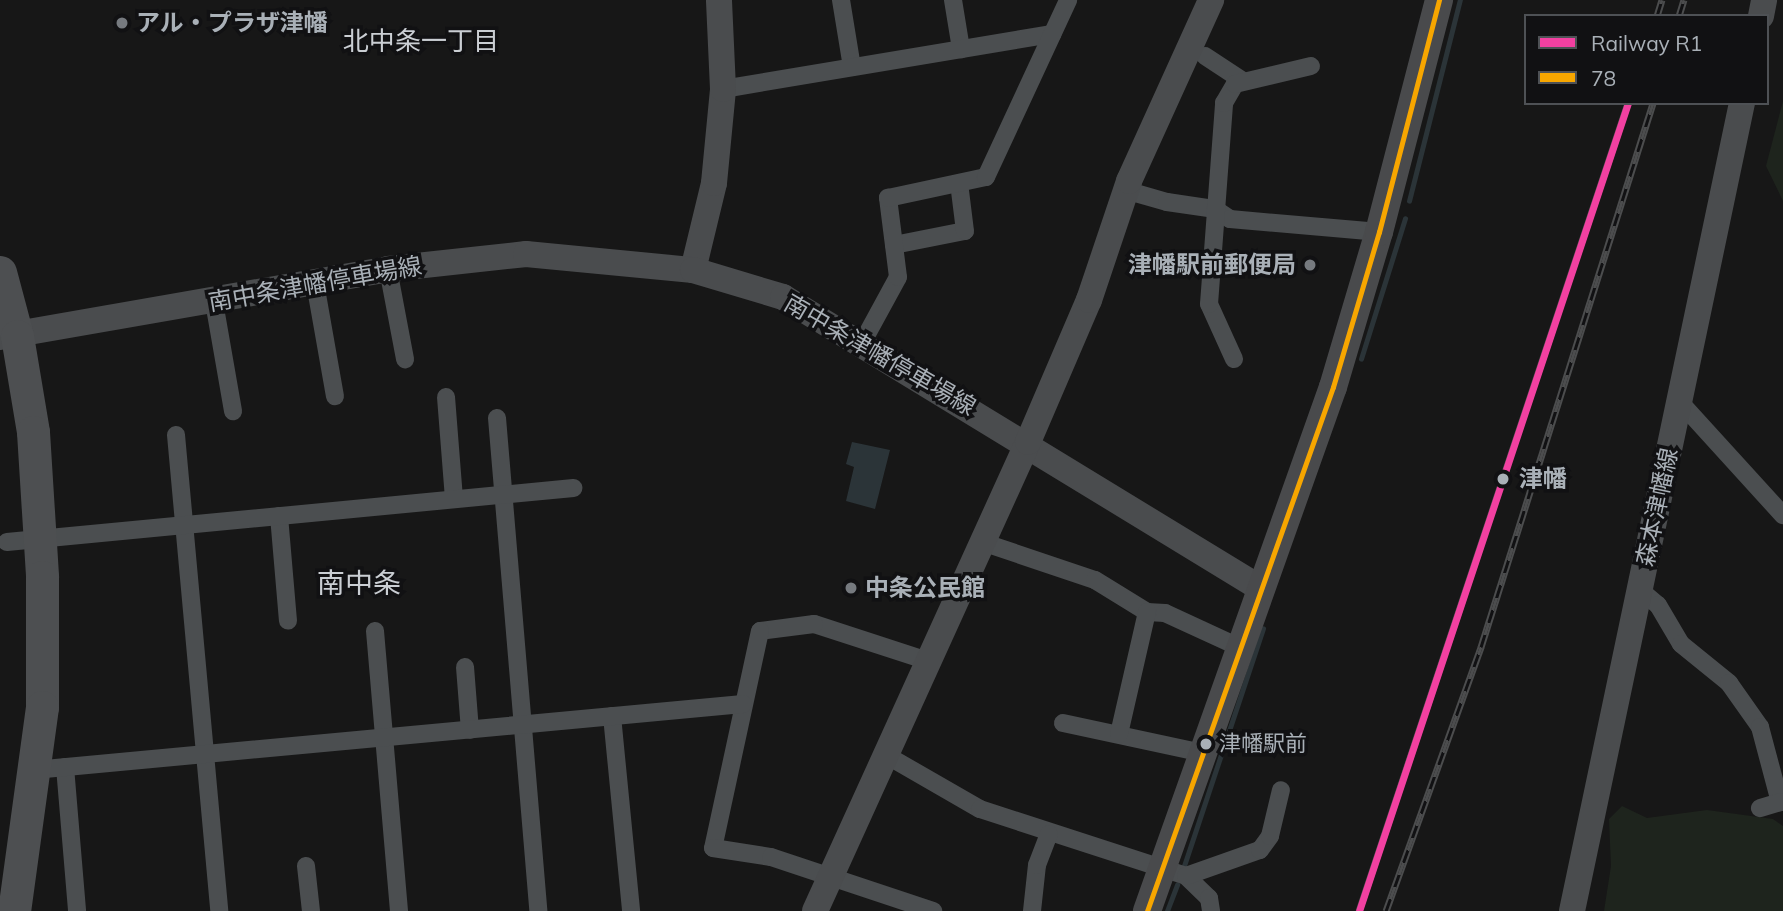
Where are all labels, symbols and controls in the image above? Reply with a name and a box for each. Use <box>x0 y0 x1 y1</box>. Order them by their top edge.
place label: アル・プラザ津幡 <box>136 9 328 37</box>
legend <box>1524 14 1769 105</box>
marker: アル・プラザ津幡 <box>114 15 130 31</box>
district label: 北中条一丁目 <box>343 25 499 57</box>
text: Railway R1 <box>1591 30 1702 56</box>
text: 78 <box>1591 65 1616 91</box>
street label: 南中条津幡停車場線 <box>206 251 424 317</box>
place label: 津幡駅前郵便局 <box>1128 251 1296 279</box>
marker: 津幡駅前郵便局 <box>1302 257 1318 273</box>
street label: 南中条津幡停車場線 <box>779 289 981 421</box>
street label: 森本津幡線 <box>1630 445 1684 569</box>
place label: 津幡 <box>1519 465 1567 493</box>
marker: 津幡 <box>1493 469 1513 489</box>
district label: 南中条 <box>317 566 401 600</box>
place label: 中条公民館 <box>865 574 985 602</box>
marker: 中条公民館 <box>843 580 859 596</box>
place label: 津幡駅前 <box>1219 731 1307 757</box>
marker: 津幡駅前 <box>1199 737 1213 751</box>

